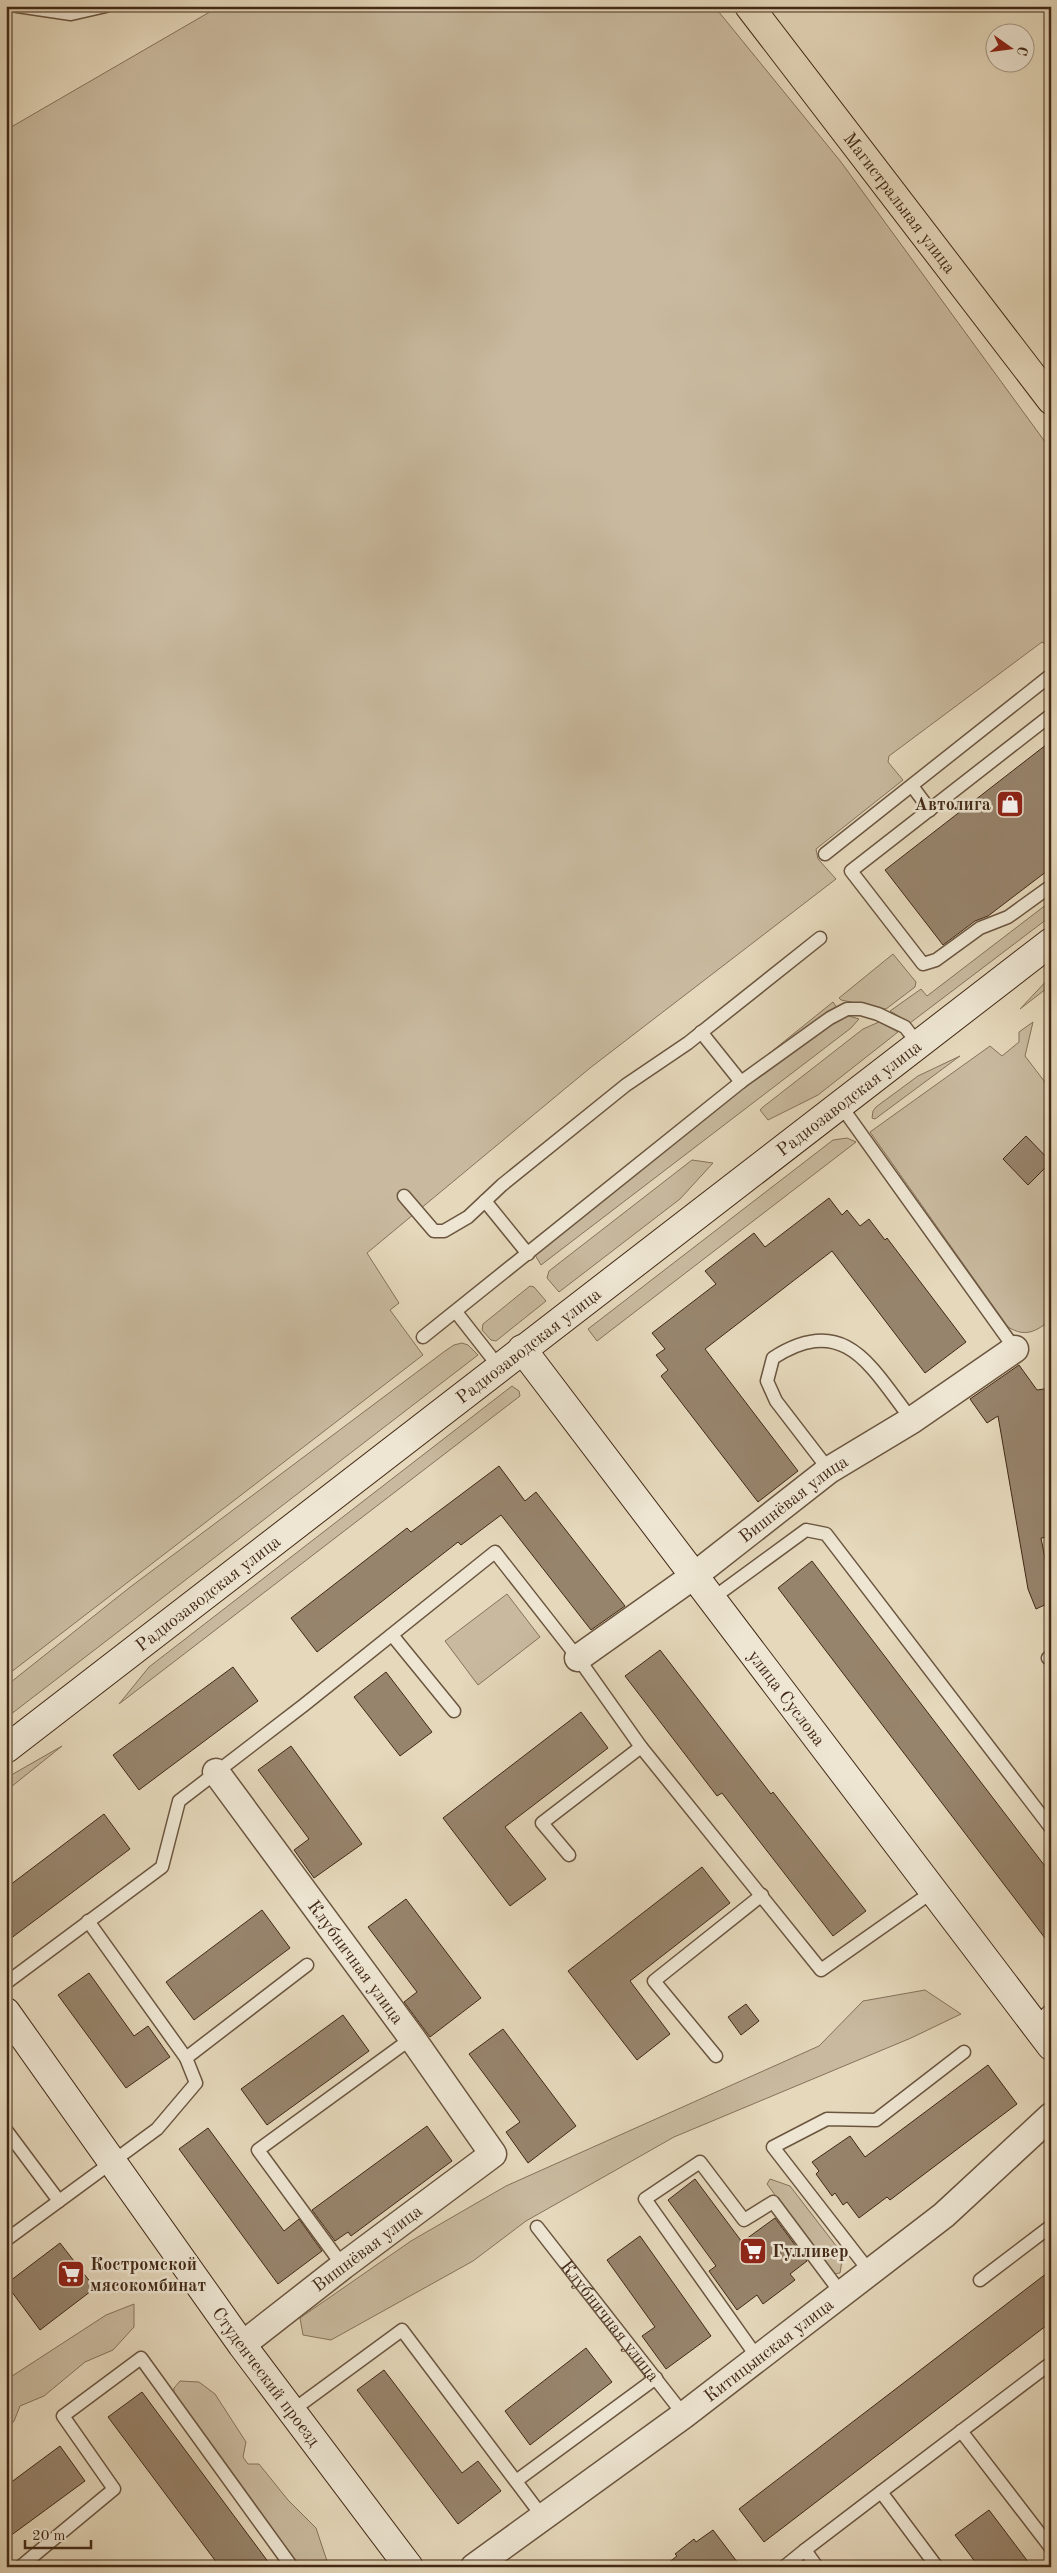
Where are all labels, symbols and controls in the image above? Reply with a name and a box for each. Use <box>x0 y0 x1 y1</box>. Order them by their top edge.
north arrow <box>984 22 1034 72</box>
text: С <box>1014 45 1030 57</box>
street label: Магистральная улица <box>840 130 959 277</box>
shop icon: Автолига <box>995 789 1025 819</box>
place label: Автолига <box>914 796 991 814</box>
street label: Радиозаводская улица <box>774 1037 925 1160</box>
street label: Радиозаводская улица <box>453 1285 605 1408</box>
street label: Вишнёвая улица <box>736 1453 852 1547</box>
street label: Радиозаводская улица <box>133 1532 284 1655</box>
street label: улица Суслова <box>744 1647 828 1750</box>
street label: Клубничная улица <box>304 1897 407 2028</box>
street label: Вишнёвая улица <box>309 2202 426 2296</box>
supermarket icon: Гулливер <box>738 2236 768 2266</box>
place label: Гулливер <box>772 2243 848 2261</box>
place label: Костромской мясокомбинат <box>90 2256 206 2295</box>
street label: Клубничная улица <box>557 2257 662 2385</box>
supermarket icon: Костромской мясокомбинат <box>56 2259 86 2289</box>
street label: Китицынская улица <box>701 2295 837 2406</box>
street label: Студенческий проезд <box>208 2304 323 2450</box>
scale bar <box>25 2518 91 2550</box>
text: 20 m <box>32 2529 66 2544</box>

